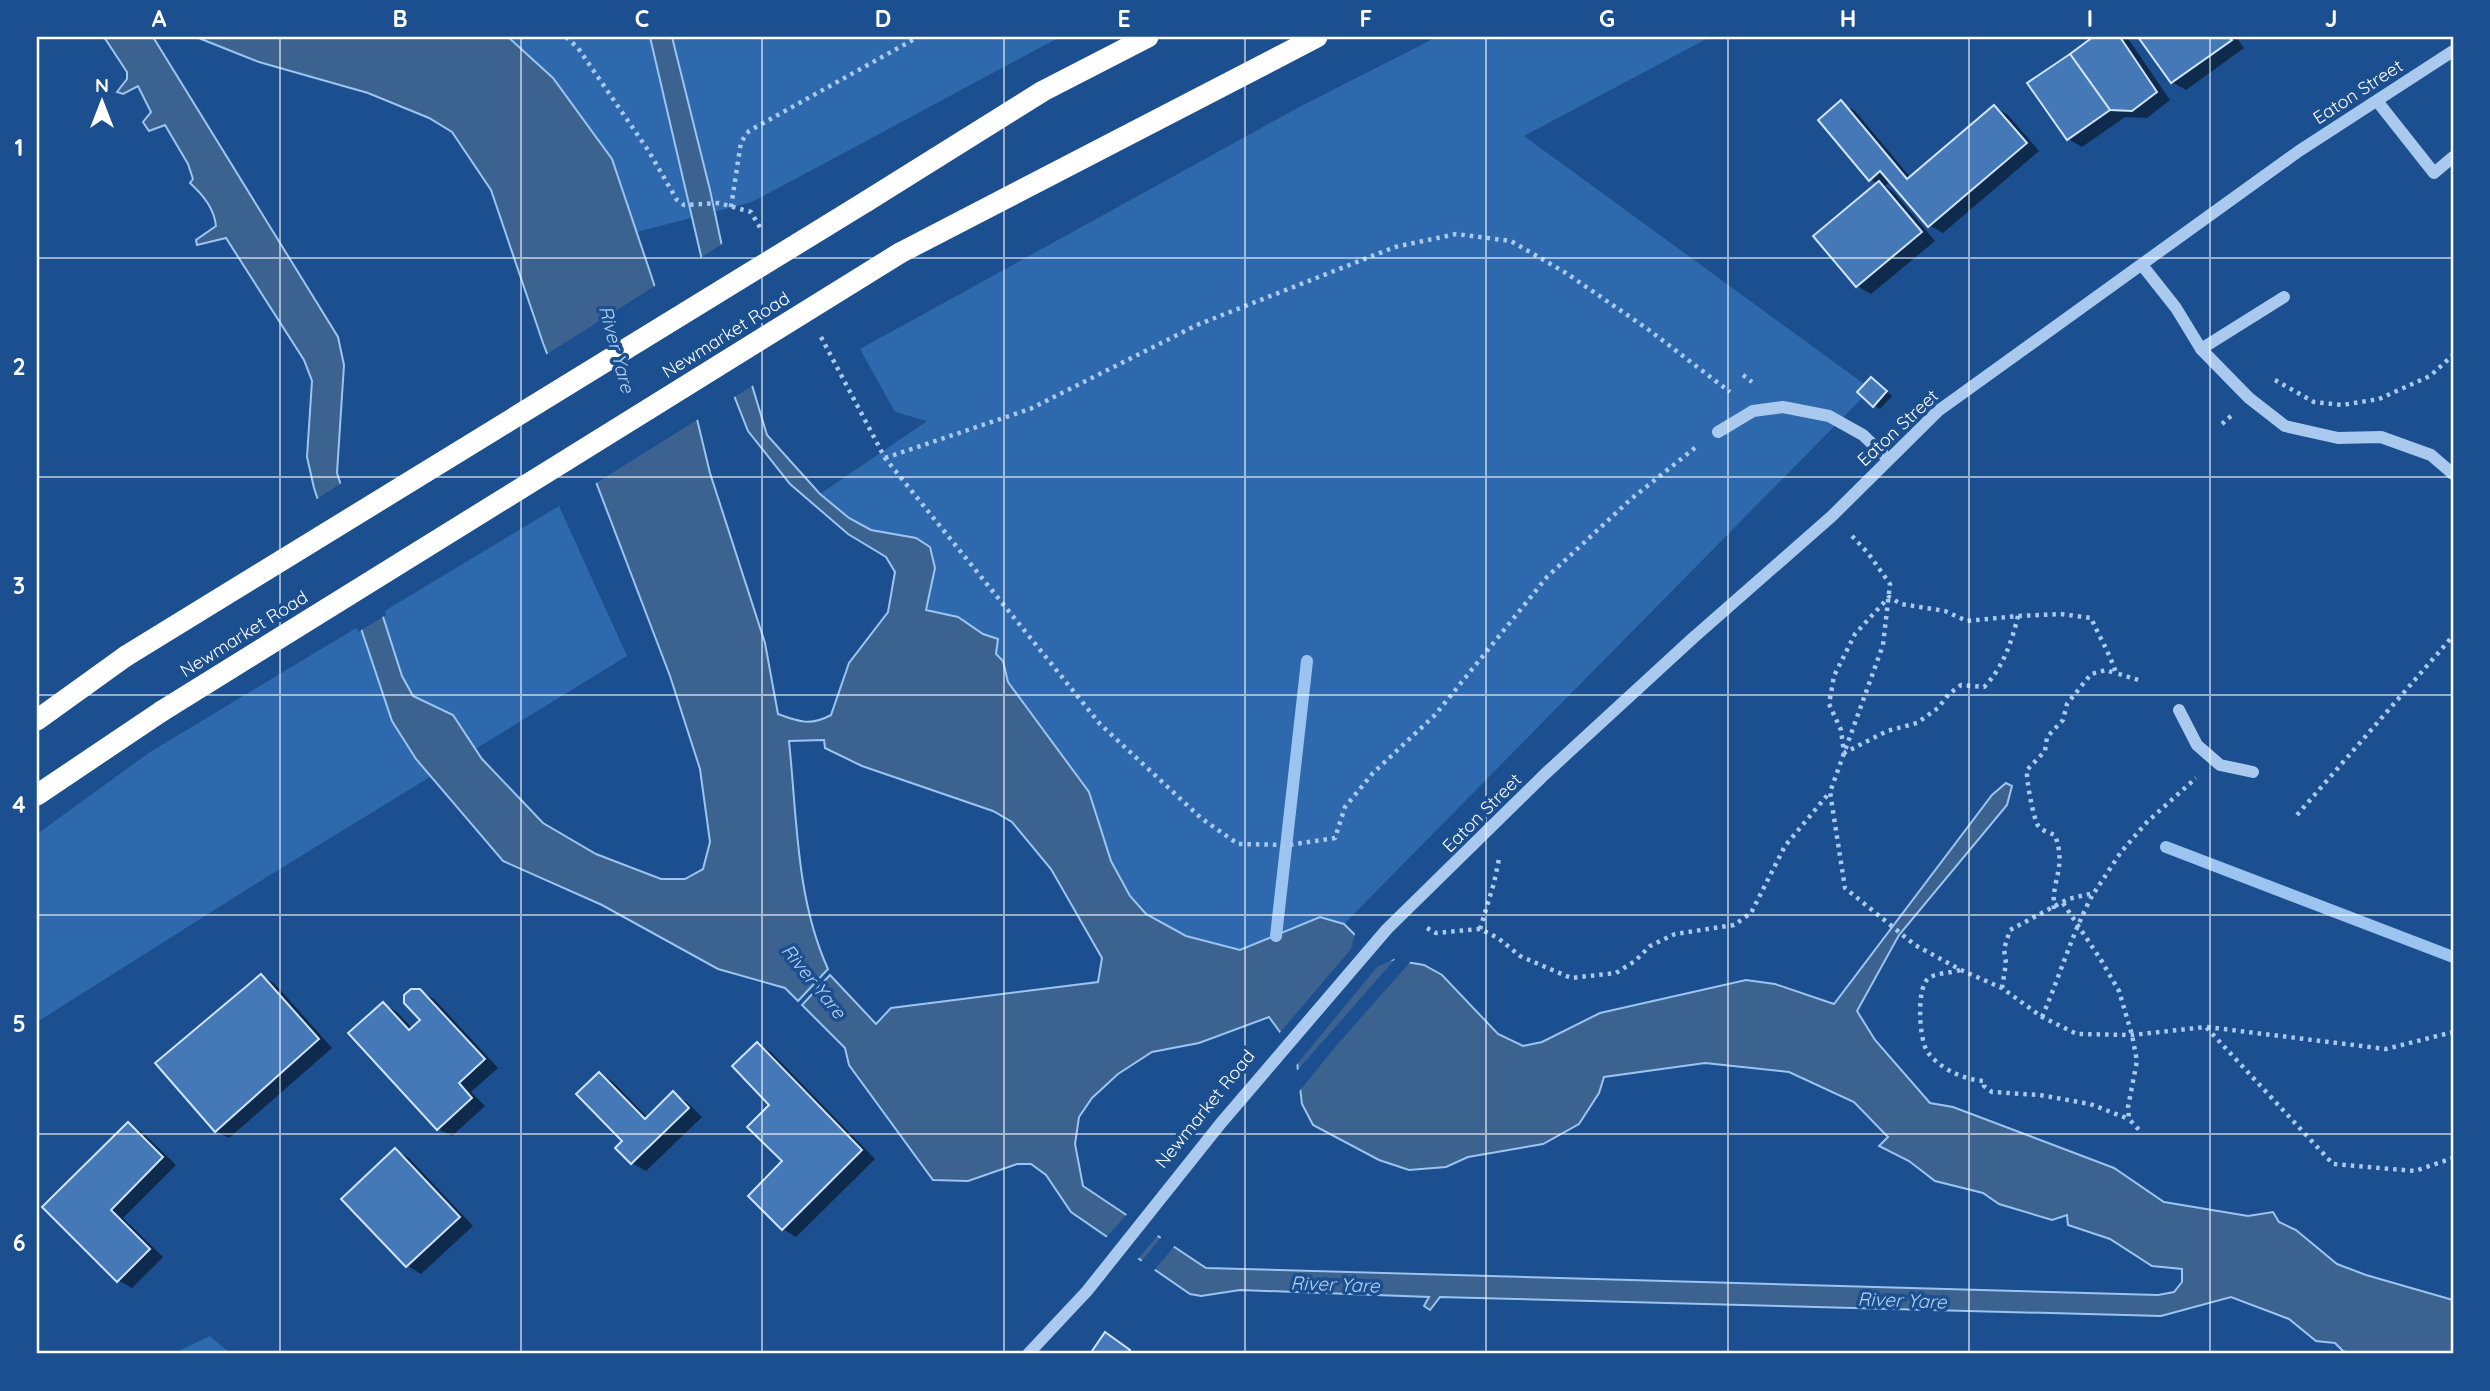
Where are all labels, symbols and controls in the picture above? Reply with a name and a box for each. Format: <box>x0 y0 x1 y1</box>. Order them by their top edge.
text: A <box>152 4 167 33</box>
text: B <box>392 4 408 33</box>
text: C <box>635 4 649 33</box>
text: D <box>875 4 891 33</box>
text: E <box>1117 4 1131 33</box>
text: F <box>1360 4 1372 33</box>
text: G <box>1599 4 1615 33</box>
text: H <box>1840 4 1856 33</box>
text: I <box>2087 4 2093 33</box>
text: J <box>2325 4 2337 33</box>
street label: Eaton Street <box>2308 54 2407 129</box>
north arrow <box>66 66 136 136</box>
text: N <box>95 73 109 97</box>
text: 1 <box>15 133 23 162</box>
street label: Newmarket Road <box>658 286 794 383</box>
water label: River Yare <box>594 303 640 396</box>
text: 2 <box>12 352 26 381</box>
street label: Eaton Street <box>1852 384 1943 471</box>
text: 3 <box>13 571 25 600</box>
street label: Newmarket Road <box>176 585 312 682</box>
street label: Eaton Street <box>1437 768 1526 857</box>
text: 4 <box>12 790 26 819</box>
water label: River Yare <box>777 939 852 1024</box>
text: 5 <box>12 1009 26 1038</box>
street label: Newmarket Road <box>1150 1045 1260 1173</box>
text: 6 <box>13 1228 25 1257</box>
water label: River Yare <box>1290 1270 1381 1298</box>
water label: River Yare <box>1857 1286 1948 1314</box>

